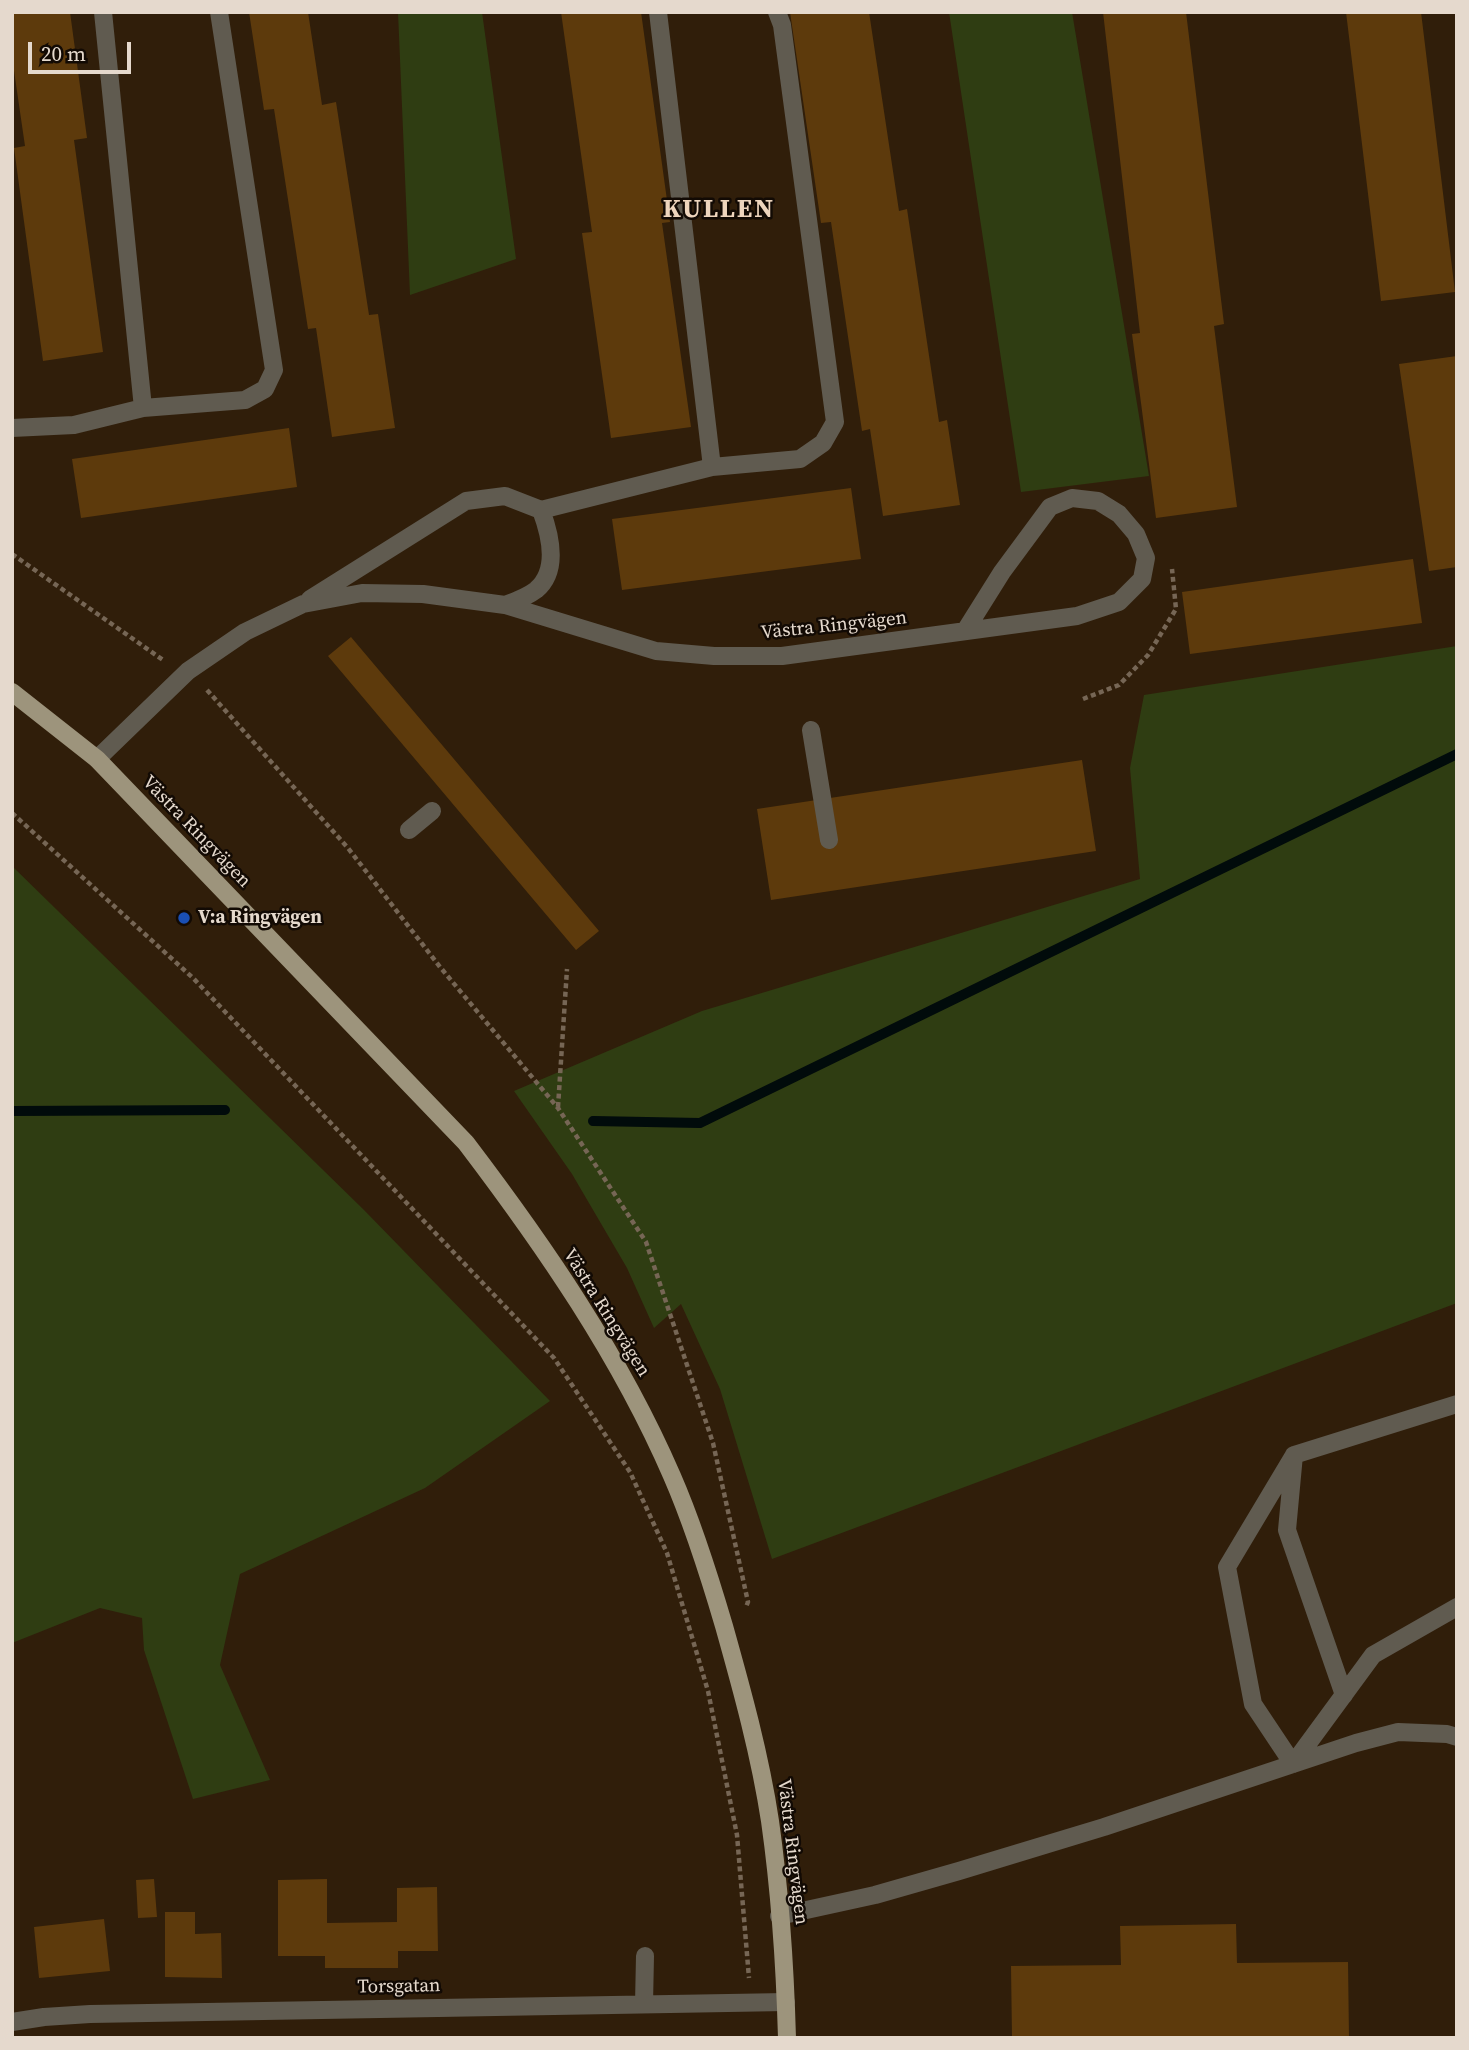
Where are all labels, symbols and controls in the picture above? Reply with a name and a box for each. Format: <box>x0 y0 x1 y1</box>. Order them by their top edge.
scale bar <box>32 28 135 72</box>
text: 20 m <box>41 39 86 68</box>
district label: KULLEN <box>664 194 774 226</box>
street label: Västra Ringvägen <box>760 607 908 645</box>
street label: Västra Ringvägen <box>137 771 255 893</box>
place label: V:a Ringvägen <box>198 907 322 929</box>
marker: V:a Ringvägen <box>176 910 192 926</box>
street label: Västra Ringvägen <box>557 1245 655 1381</box>
street label: Västra Ringvägen <box>772 1778 812 1926</box>
street label: Torsgatan <box>357 1975 441 1999</box>

